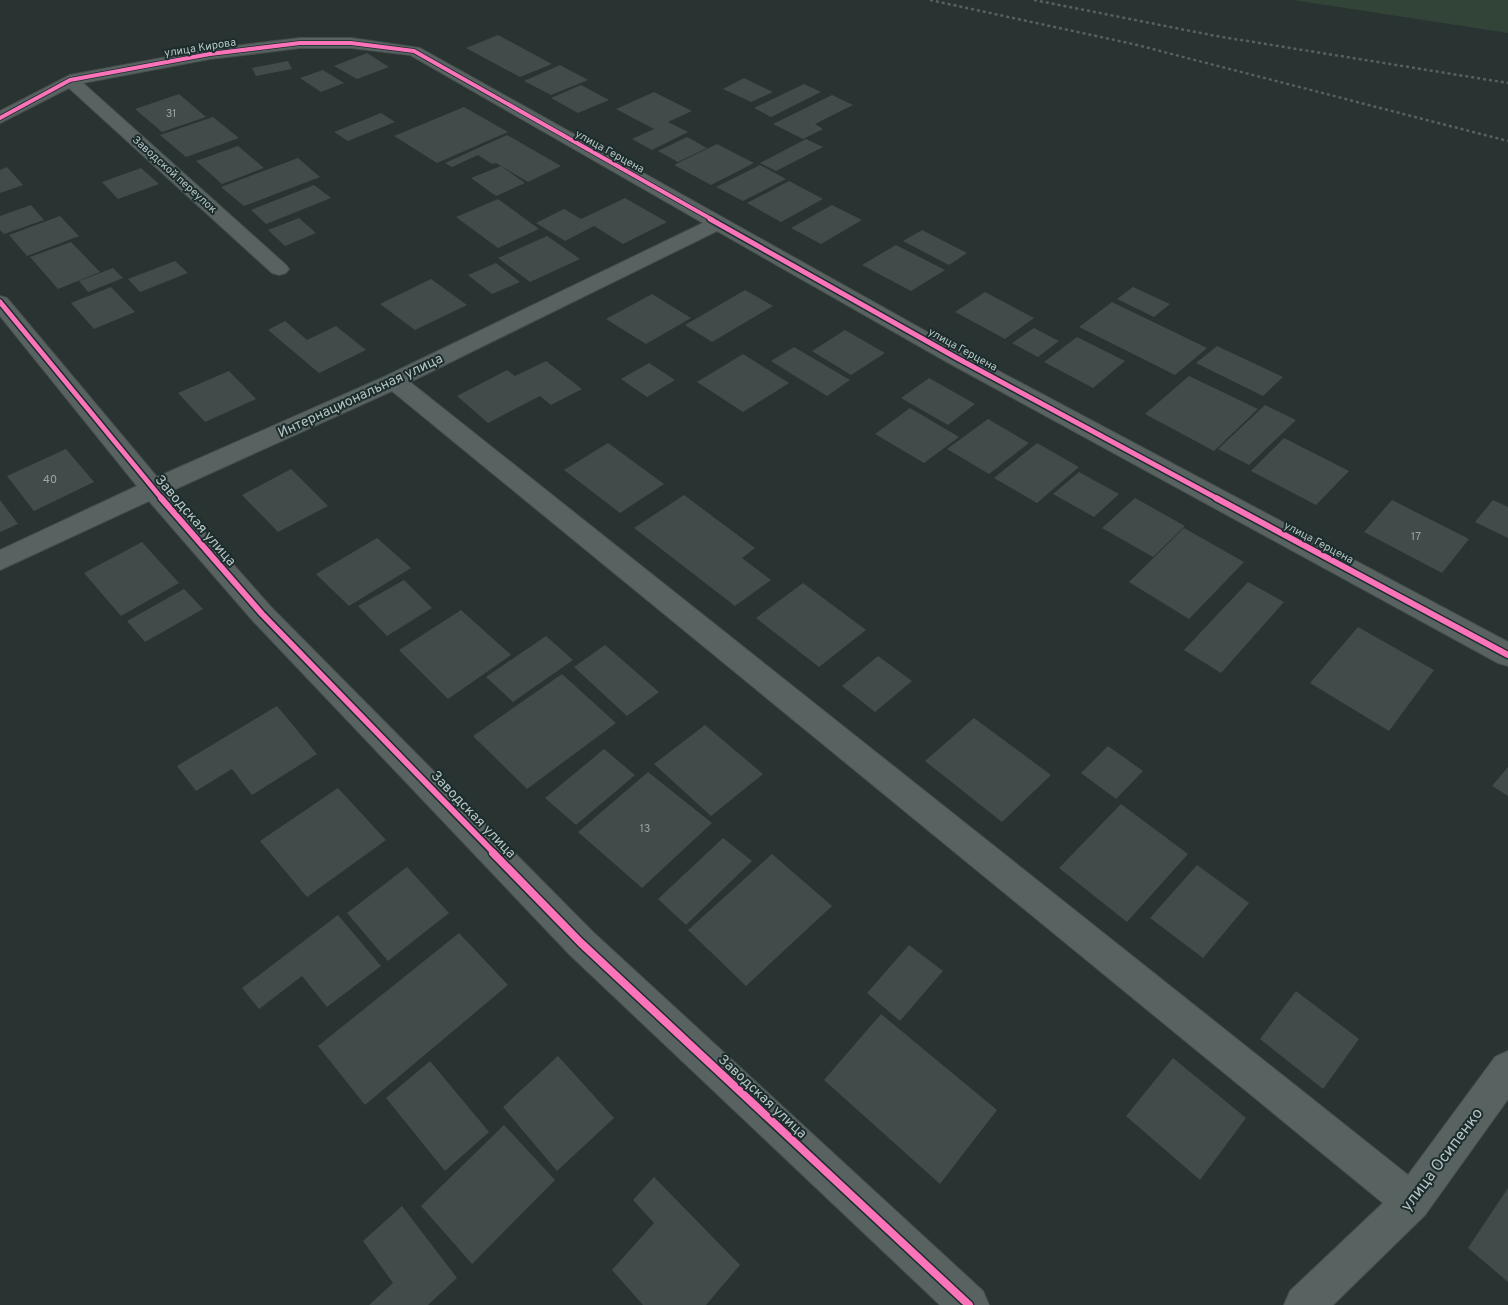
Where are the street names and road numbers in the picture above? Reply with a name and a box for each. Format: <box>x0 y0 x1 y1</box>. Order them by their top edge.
street label: улица Кирова <box>163 35 237 61</box>
street label: улица Герцена <box>572 127 647 177</box>
street label: Заводской переулок <box>129 133 220 216</box>
street label: улица Герцена <box>925 325 1000 375</box>
street label: Интернациональная улица <box>275 351 446 442</box>
street label: Заводская улица <box>151 472 239 570</box>
street label: улица Герцена <box>1281 519 1356 567</box>
street label: Заводская улица <box>427 768 519 862</box>
street label: Заводская улица <box>714 1052 810 1143</box>
street label: улица Осипенко <box>1397 1104 1488 1216</box>

